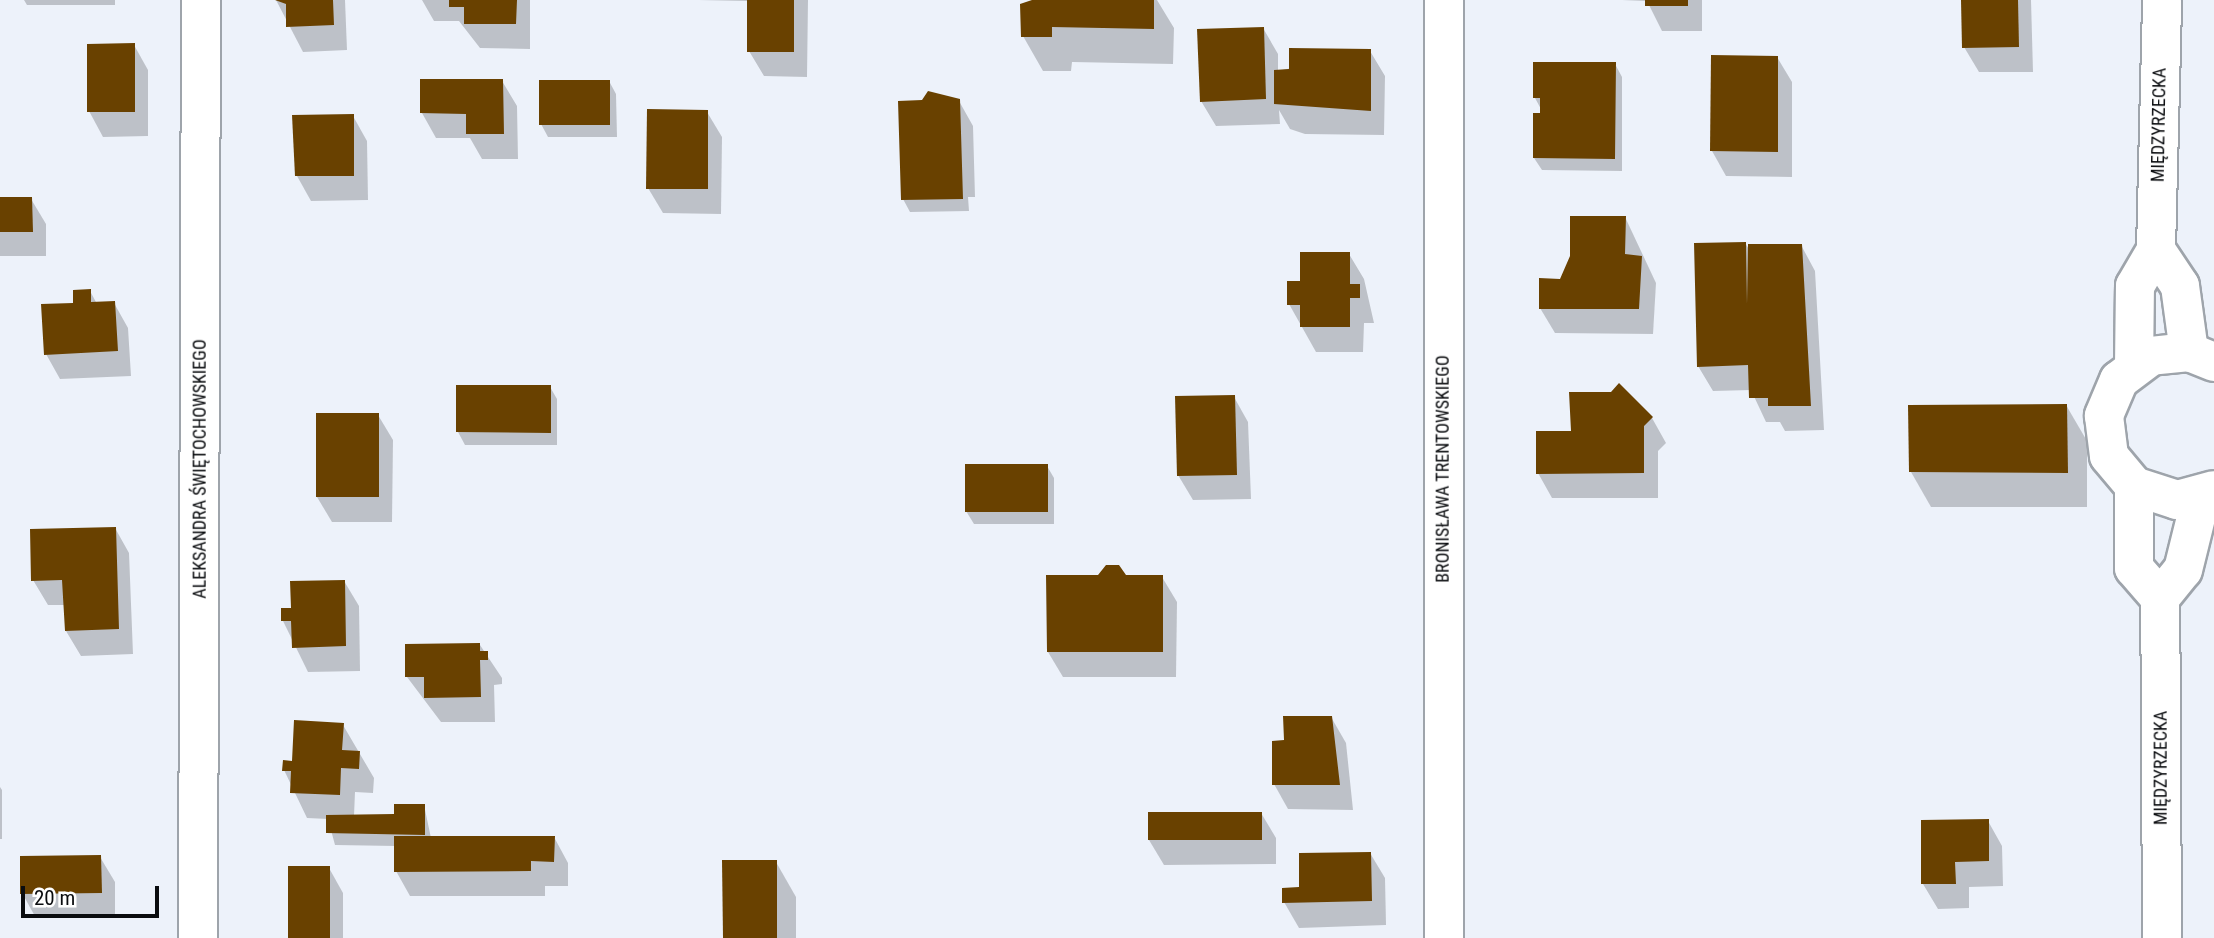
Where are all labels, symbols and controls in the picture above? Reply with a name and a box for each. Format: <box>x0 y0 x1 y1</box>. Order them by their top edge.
street label: MIĘDZYRZECKA <box>2147 68 2171 182</box>
street label: ALEKSANDRA ŚWIĘTOCHOWSKIEGO <box>189 339 211 599</box>
street label: BRONISŁAWA TRENTOWSKIEGO <box>1432 355 1454 583</box>
street label: MIĘDZYRZECKA <box>2150 711 2172 825</box>
scale bar <box>24 872 163 916</box>
text: 20 m <box>34 886 75 910</box>

